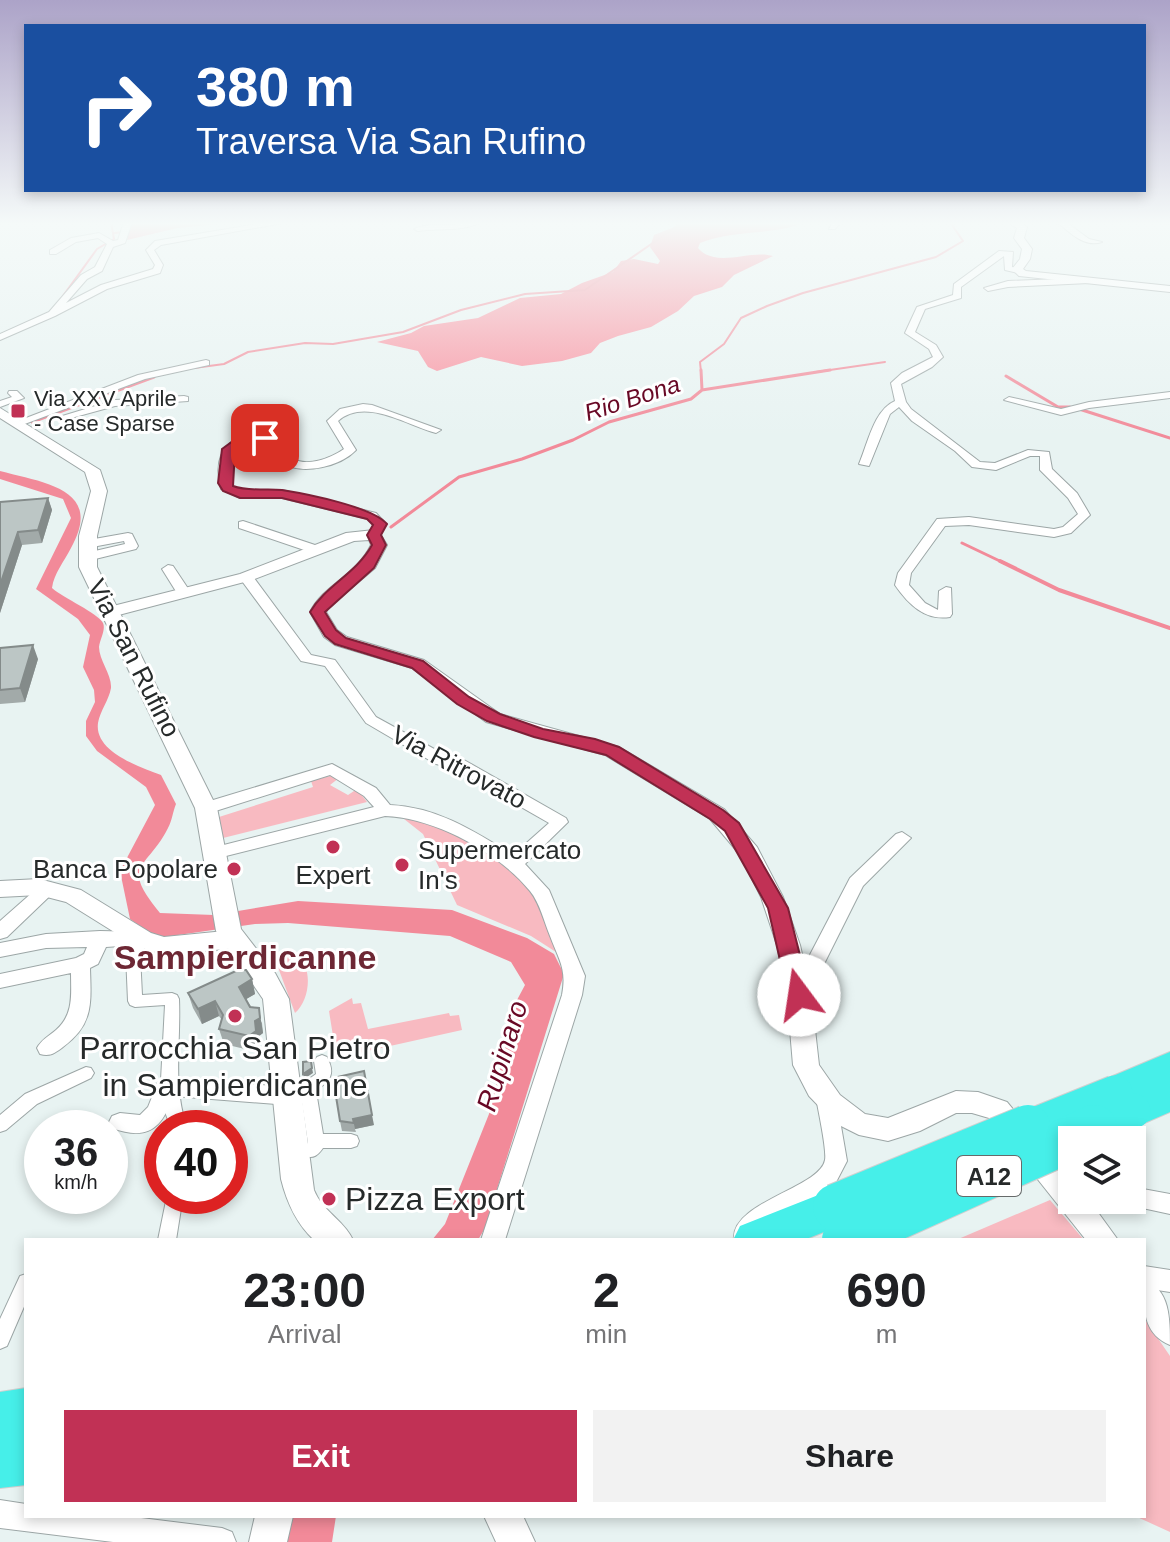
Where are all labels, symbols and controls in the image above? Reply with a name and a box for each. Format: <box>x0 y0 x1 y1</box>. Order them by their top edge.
text: 380 m <box>196 55 355 118</box>
icon: right <box>64 56 168 160</box>
text: Traversa Via San Rufino <box>196 121 586 162</box>
water label: Rio Bona <box>581 370 683 426</box>
place label: Via XXV Aprile - Case Sparse <box>34 386 177 436</box>
marker: Via XXV Aprile - Case Sparse <box>9 402 27 420</box>
pin <box>231 404 299 472</box>
icon: arrive <box>243 416 287 460</box>
street label: Via San Rufino <box>81 574 187 742</box>
street label: Via Ritrovato <box>386 719 532 815</box>
place label: Supermercato In's <box>418 835 581 895</box>
marker: Expert <box>324 838 342 856</box>
place label: Banca Popolare <box>33 854 218 884</box>
marker: Supermercato In's <box>393 856 411 874</box>
marker: Banca Popolare <box>225 860 243 878</box>
place label: Expert <box>295 860 371 890</box>
district label: Sampierdicanne <box>114 938 376 976</box>
position arrow <box>757 953 841 1037</box>
water label: Rupinaro <box>471 997 533 1115</box>
marker: Parrocchia San Pietro in Sampierdicanne <box>226 1007 244 1025</box>
place label: Parrocchia San Pietro in Sampierdicanne <box>79 1030 391 1103</box>
speed limit sign: 40 <box>144 1110 248 1214</box>
map controls <box>1058 1126 1146 1214</box>
button: layers <box>1058 1126 1146 1214</box>
text: 36 <box>54 1130 98 1174</box>
road number: A12 <box>957 1156 1021 1196</box>
text: km/h <box>54 1171 98 1193</box>
place label: Pizza Export <box>345 1181 525 1217</box>
marker: Pizza Export <box>320 1190 338 1208</box>
text: 23:00 <box>243 1264 366 1317</box>
text: 2 <box>593 1264 620 1317</box>
text: 690 <box>847 1264 927 1317</box>
text: Arrival <box>268 1319 342 1349</box>
text: min <box>585 1319 627 1349</box>
text: m <box>876 1319 897 1349</box>
button: Exit <box>64 1410 577 1502</box>
button: Share <box>593 1410 1106 1502</box>

